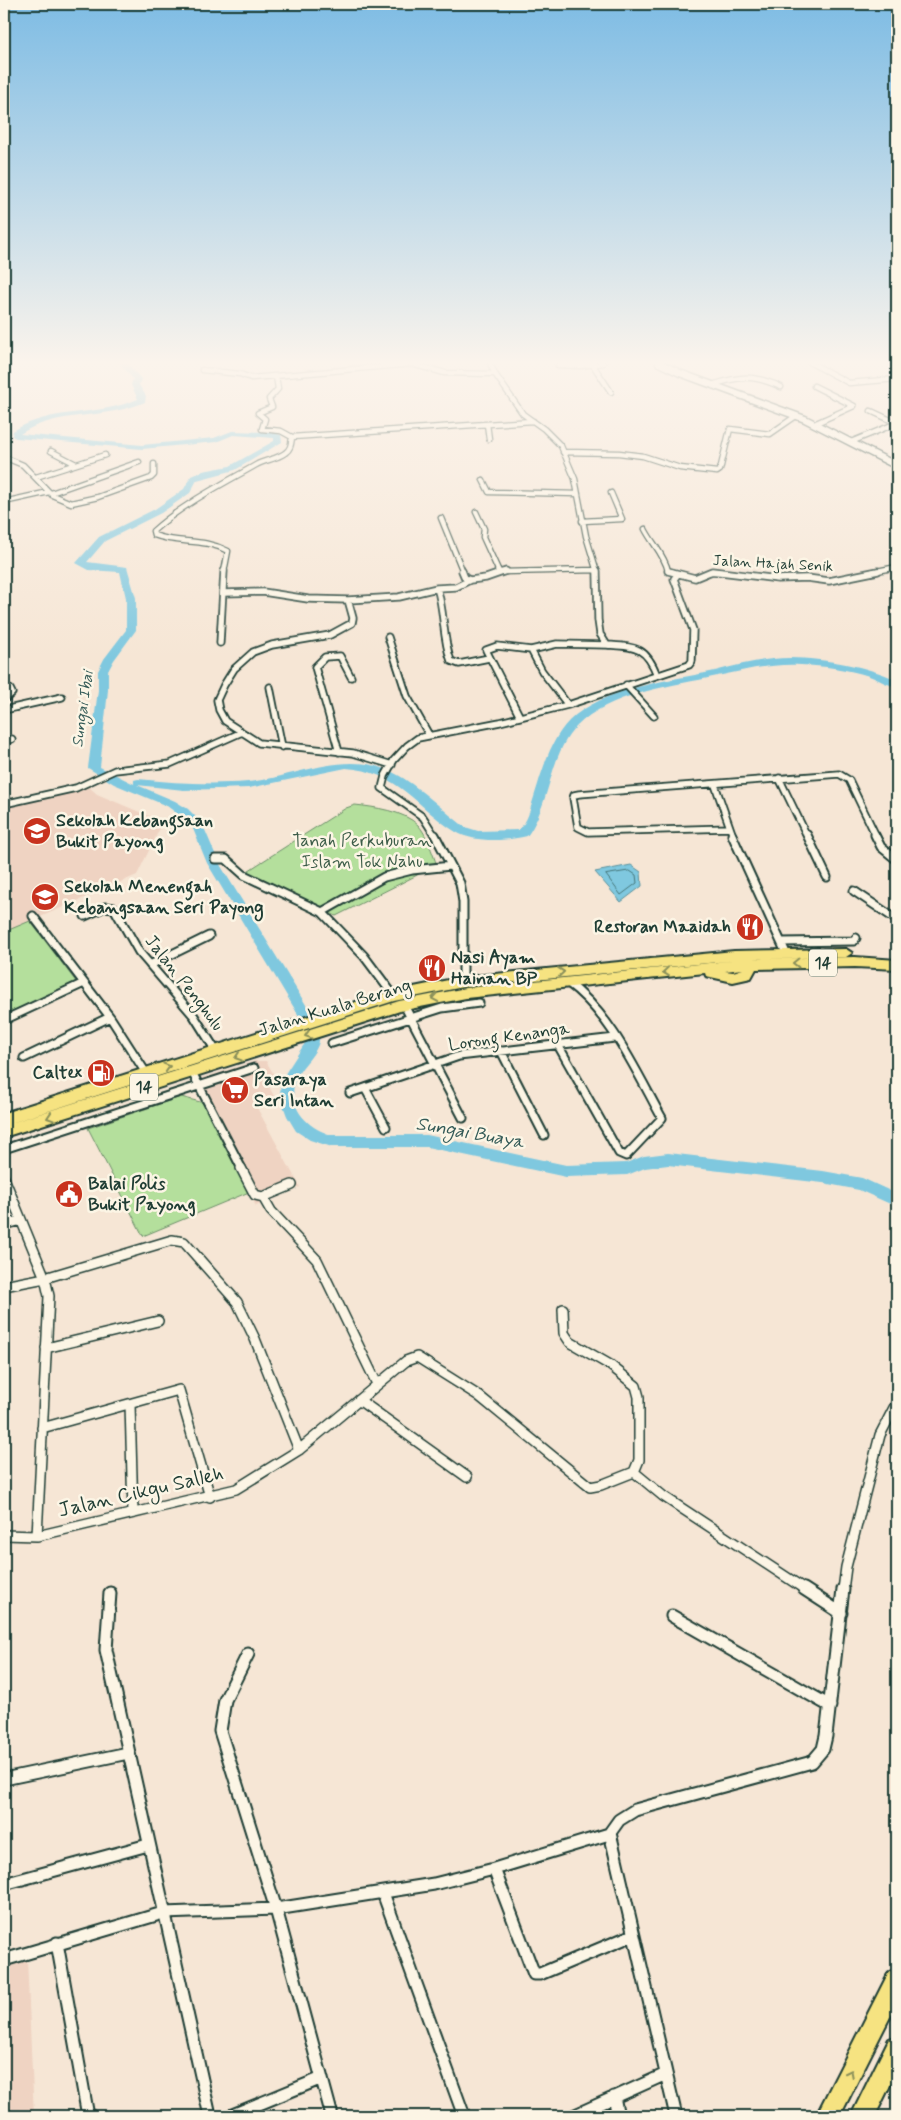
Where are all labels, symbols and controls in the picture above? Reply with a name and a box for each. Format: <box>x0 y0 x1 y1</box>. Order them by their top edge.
street label: Jalan Hajah Senik <box>712 551 834 577</box>
water label: Sungai Ibai <box>67 667 101 749</box>
place label: Sekolah Kebangsaan Bukit Payong <box>56 809 213 854</box>
school or university icon: Sekolah Kebangsaan Bukit Payong <box>22 816 52 846</box>
park label: Tanah Perkuburan Islam Tok Nahu <box>292 829 432 874</box>
place label: Sekolah Menengah Kebangsaan Seri Payong <box>64 875 263 922</box>
school or university icon: Sekolah Menengah Kebangsaan Seri Payong <box>30 882 60 912</box>
restaurant icon: Restoran Maaidah <box>735 912 765 942</box>
place label: Restoran Maaidah <box>594 915 731 939</box>
street label: Jalan Penghulu <box>138 930 229 1037</box>
place label: Nasi Ayam Hainan BP <box>451 946 538 991</box>
road number: 14 <box>809 950 837 976</box>
restaurant icon: Nasi Ayam Hainan BP <box>417 953 447 983</box>
one-way arrow <box>792 958 800 968</box>
one-way arrow <box>558 967 566 978</box>
one-way arrow <box>662 967 670 978</box>
street label: Jalan Kuala Berang <box>256 973 414 1044</box>
one-way arrow <box>431 992 439 1002</box>
street label: Lorong Kenanga <box>447 1017 572 1059</box>
one-way arrow <box>304 1029 312 1039</box>
one-way arrow <box>234 1052 243 1062</box>
fuel station icon: Caltex <box>86 1058 116 1088</box>
place label: Caltex <box>33 1061 82 1085</box>
one-way arrow <box>162 1062 170 1072</box>
place label: Pasaraya Seri Intan <box>254 1068 334 1113</box>
road number: 14 <box>130 1074 158 1100</box>
supermarket icon: Pasaraya Seri Intan <box>220 1075 250 1105</box>
one-way arrow <box>46 1111 54 1121</box>
water label: Sungai Buaya <box>414 1111 527 1157</box>
place label: Balai Polis Bukit Payong <box>88 1172 196 1217</box>
public building icon: Balai Polis Bukit Payong <box>54 1179 84 1209</box>
street label: Jalan Cikgu Salleh <box>56 1459 227 1526</box>
one-way arrow <box>844 2069 854 2078</box>

